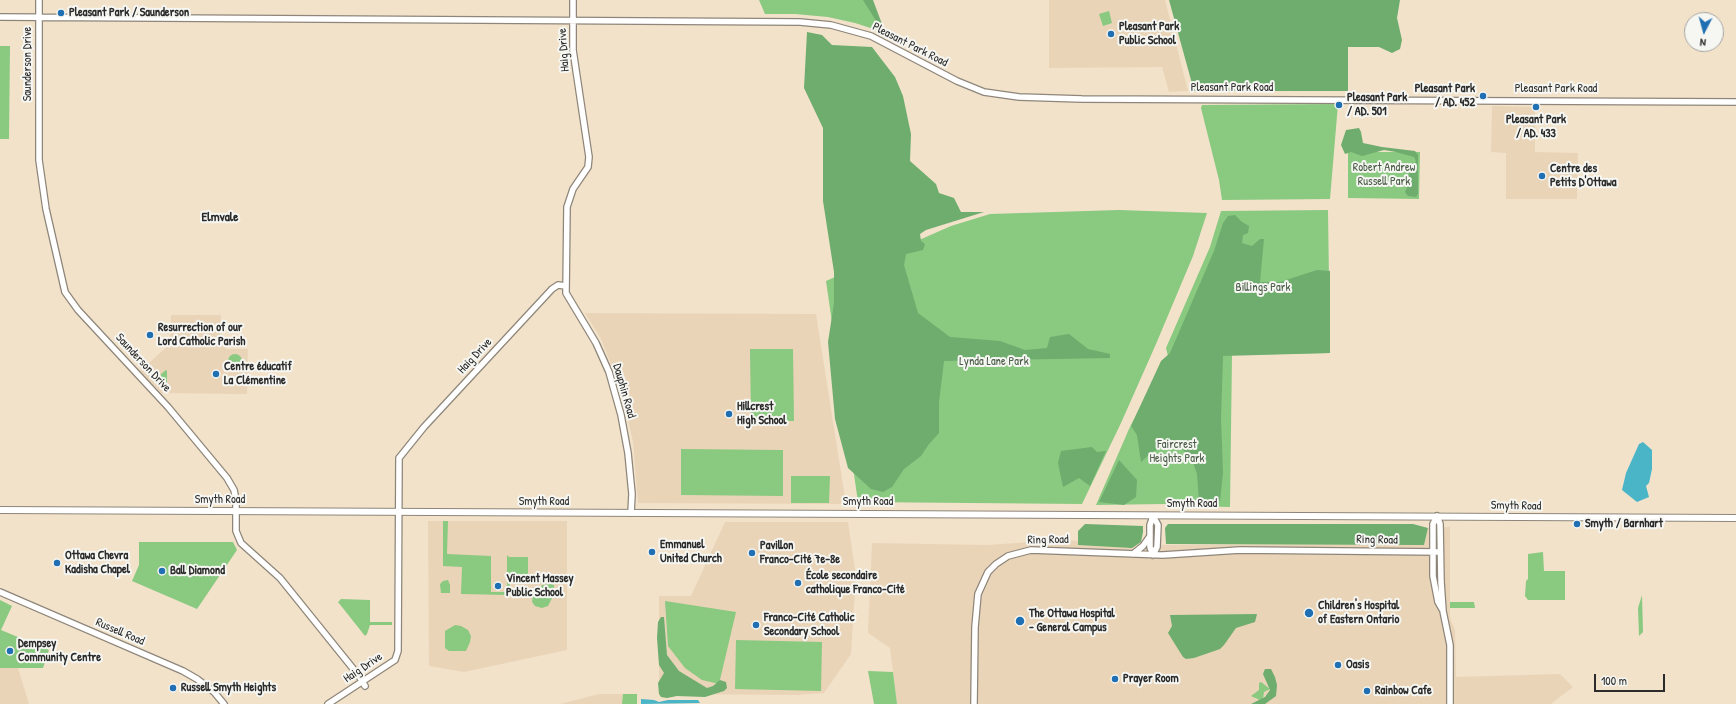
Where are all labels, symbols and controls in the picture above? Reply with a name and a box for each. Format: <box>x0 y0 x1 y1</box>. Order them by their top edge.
place label: Pleasant Park / Saunderson <box>69 6 189 20</box>
marker: Pleasant Park / Saunderson <box>56 8 66 18</box>
north arrow <box>1684 12 1724 52</box>
street label: Pleasant Park Road <box>870 20 950 70</box>
place label: Pleasant Park Public School <box>1119 20 1179 48</box>
street label: Saunderson Drive <box>21 27 35 101</box>
street label: Haig Drive <box>555 28 573 72</box>
marker: Pleasant Park Public School <box>1106 29 1116 39</box>
text: N <box>1699 36 1707 50</box>
street label: Pleasant Park Road <box>1191 81 1273 95</box>
place label: Pleasant Park / AD. 452 <box>1415 82 1475 110</box>
street label: Pleasant Park Road <box>1515 82 1597 96</box>
place label: Pleasant Park / AD. 501 <box>1347 91 1407 119</box>
marker: Pleasant Park / AD. 452 <box>1478 91 1488 101</box>
marker: Pleasant Park / AD. 501 <box>1334 100 1344 110</box>
marker: Pleasant Park / AD. 433 <box>1531 102 1541 112</box>
place label: Pleasant Park / AD. 433 <box>1506 113 1566 141</box>
park label: Robert Andrew Russell Park <box>1353 161 1415 189</box>
place label: Centre des Petits D'Ottawa <box>1550 162 1616 190</box>
marker: Centre des Petits D'Ottawa <box>1537 171 1547 181</box>
district label: Elmvale <box>202 210 238 226</box>
park label: Billings Park <box>1236 281 1290 295</box>
place label: Resurrection of our Lord Catholic Parish <box>158 321 245 349</box>
marker: Resurrection of our Lord Catholic Parish <box>145 330 155 340</box>
street label: Saunderson Drive <box>112 331 174 395</box>
street label: Haig Drive <box>455 335 495 377</box>
park label: Lynda Lane Park <box>959 355 1029 369</box>
place label: Centre éducatif La Clémentine <box>224 360 292 388</box>
street label: Dauphin Road <box>609 362 639 420</box>
marker: Centre éducatif La Clémentine <box>211 369 221 379</box>
place label: Hillcrest High School <box>737 400 787 428</box>
marker: Hillcrest High School <box>724 409 734 419</box>
park label: Faircrest Heights Park <box>1149 438 1205 466</box>
street label: Smyth Road <box>195 493 245 507</box>
street label: Smyth Road <box>519 495 569 509</box>
street label: Smyth Road <box>843 495 893 509</box>
street label: Smyth Road <box>1167 497 1217 511</box>
street label: Smyth Road <box>1491 498 1541 514</box>
place label: Smyth / Barnhart <box>1585 517 1663 531</box>
marker: Smyth / Barnhart <box>1572 519 1582 529</box>
street label: Ring Road <box>1027 532 1069 548</box>
street label: Ring Road <box>1356 532 1398 548</box>
place label: Emmanuel United Church <box>660 538 722 566</box>
place label: Pavillon Franco-Cité 7e-8e <box>760 539 840 567</box>
marker: Emmanuel United Church <box>647 547 657 557</box>
marker: Pavillon Franco-Cité 7e-8e <box>747 548 757 558</box>
place label: Ottawa Chevra Kadisha Chapel <box>65 549 130 577</box>
marker: Ottawa Chevra Kadisha Chapel <box>52 558 62 568</box>
place label: Ball Diamond <box>170 564 225 578</box>
marker: Ball Diamond <box>157 566 167 576</box>
place label: École secondaire catholique Franco-Cité <box>806 569 905 597</box>
place label: Vincent Massey Public School <box>506 572 574 600</box>
marker: École secondaire catholique Franco-Cité <box>793 578 803 588</box>
marker: Vincent Massey Public School <box>493 581 503 591</box>
place label: Children's Hospital of Eastern Ontario <box>1318 599 1399 627</box>
place label: The Ottawa Hospital - General Campus <box>1029 607 1115 635</box>
marker: Children's Hospital of Eastern Ontario <box>1303 607 1315 619</box>
place label: Franco-Cité Catholic Secondary School <box>764 611 854 639</box>
street label: Russell Road <box>93 615 147 649</box>
marker: The Ottawa Hospital - General Campus <box>1014 615 1026 627</box>
marker: Franco-Cité Catholic Secondary School <box>751 620 761 630</box>
place label: Dempsey Community Centre <box>18 637 101 665</box>
marker: Dempsey Community Centre <box>5 646 15 656</box>
street label: Haig Drive <box>341 650 385 686</box>
place label: Oasis <box>1346 658 1369 672</box>
marker: Oasis <box>1333 660 1343 670</box>
scale bar <box>1596 666 1667 692</box>
place label: Prayer Room <box>1123 672 1179 686</box>
text: 100 m <box>1601 672 1627 689</box>
marker: Prayer Room <box>1110 674 1120 684</box>
place label: Russell Smyth Heights <box>181 681 276 695</box>
marker: Russell Smyth Heights <box>168 683 178 693</box>
place label: Rainbow Cafe <box>1375 684 1432 698</box>
marker: Rainbow Cafe <box>1362 686 1372 696</box>

